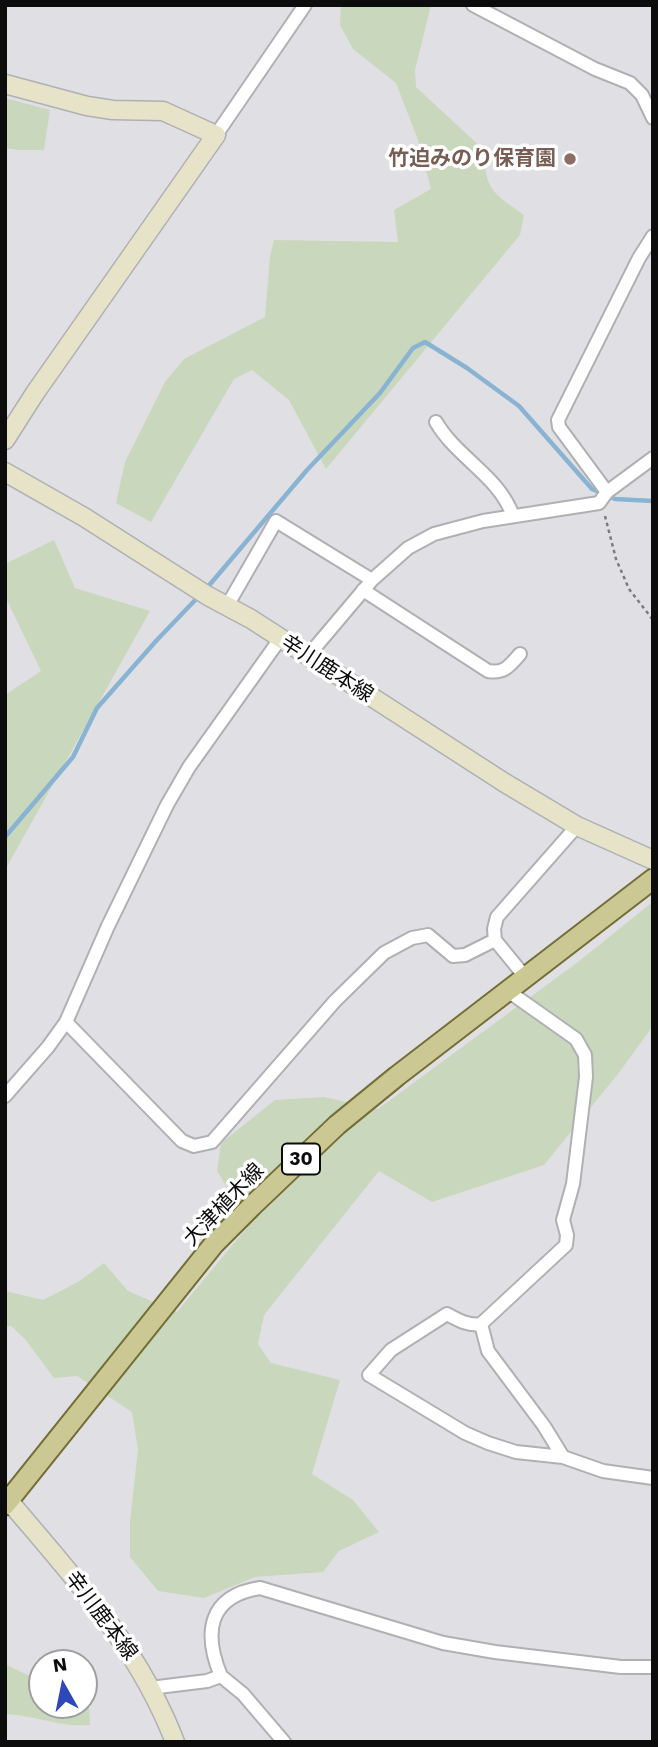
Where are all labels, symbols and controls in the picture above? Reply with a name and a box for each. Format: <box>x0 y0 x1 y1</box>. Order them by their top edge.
place label: 竹迫みのり保育園 <box>388 146 556 172</box>
marker: 竹迫みのり保育園 <box>562 151 578 167</box>
street label: 辛川鹿本線 <box>276 630 378 708</box>
road number: 30 <box>282 1144 320 1175</box>
street label: 大津植木線 <box>178 1158 270 1252</box>
street label: 辛川鹿本線 <box>59 1566 143 1666</box>
north arrow <box>28 1649 98 1719</box>
text: N <box>51 1652 69 1677</box>

